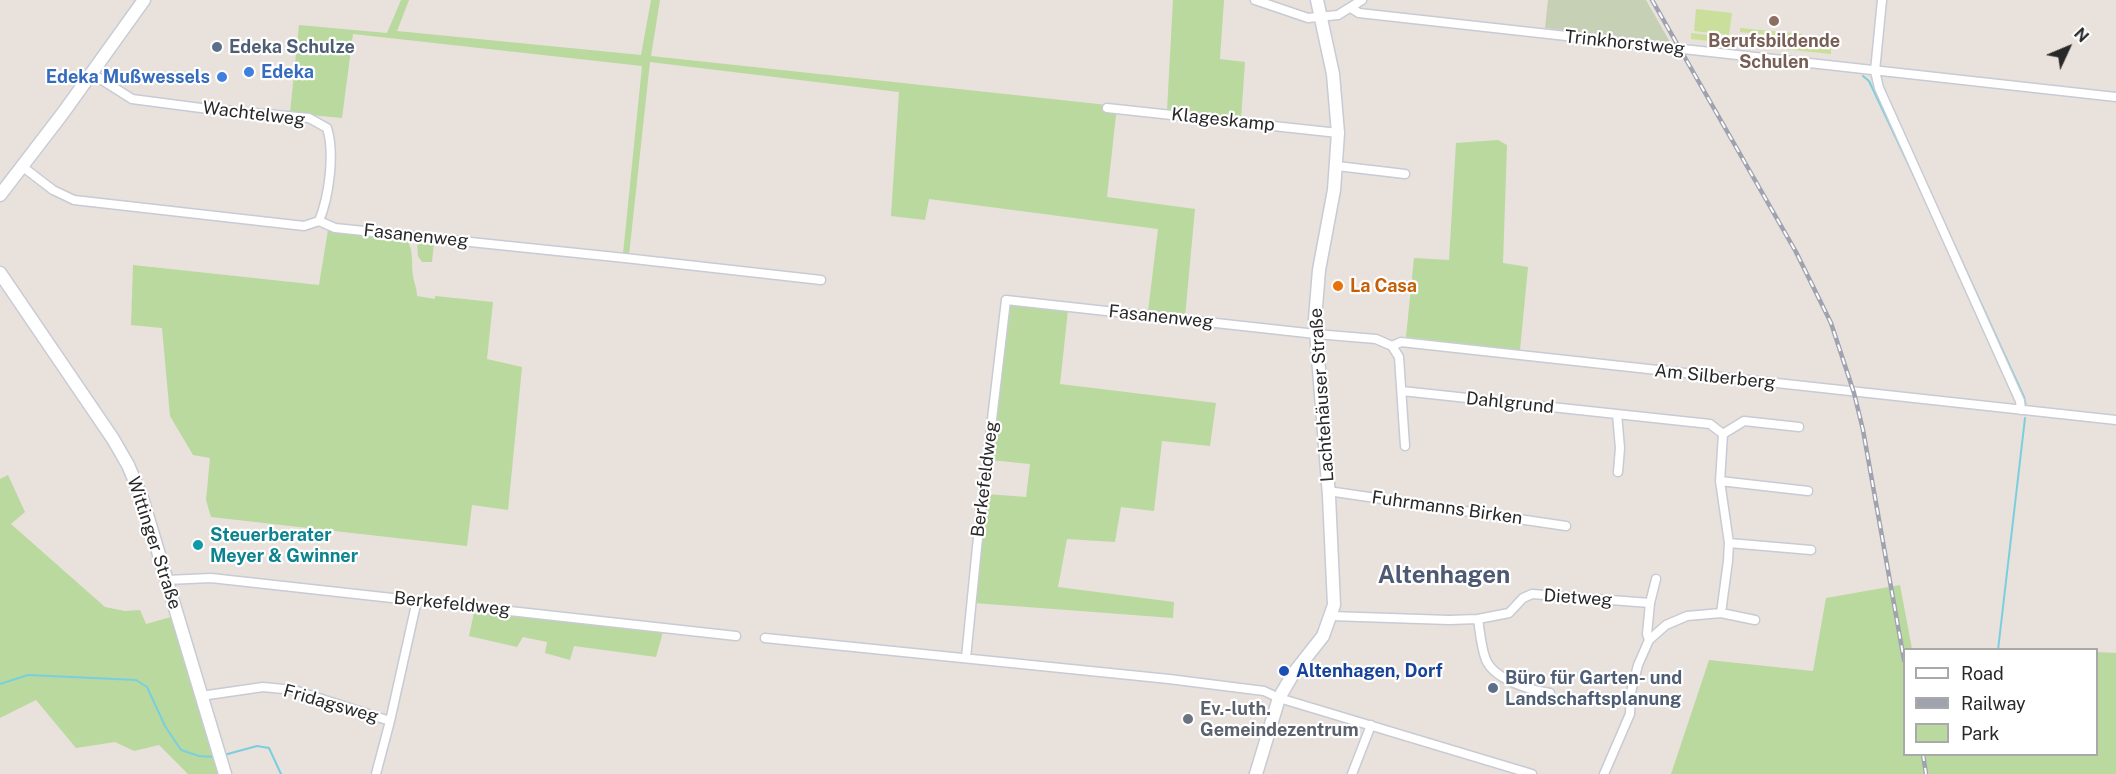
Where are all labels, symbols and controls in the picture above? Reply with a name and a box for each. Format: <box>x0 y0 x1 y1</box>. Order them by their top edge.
marker: Berufsbildende Schulen <box>1767 14 1781 28</box>
north arrow <box>2038 18 2098 78</box>
text: N <box>2070 24 2092 46</box>
street label: Trinkhorstweg <box>1564 26 1686 60</box>
place label: Berufsbildende Schulen <box>1708 30 1840 72</box>
place label: Edeka Schulze <box>229 36 355 58</box>
marker: Edeka Schulze <box>210 40 224 54</box>
place label: Edeka <box>261 61 314 83</box>
marker: Edeka <box>242 65 256 79</box>
place label: Edeka Mußwessels <box>46 66 210 88</box>
marker: Edeka Mußwessels <box>215 70 229 84</box>
street label: Wachtelweg <box>201 97 307 131</box>
street label: Klageskamp <box>1170 104 1276 136</box>
street label: Fasanenweg <box>362 220 470 252</box>
place label: La Casa <box>1350 275 1417 297</box>
marker: La Casa <box>1331 279 1345 293</box>
street label: Fasanenweg <box>1107 301 1215 333</box>
street label: Lachtehäuser Straße <box>1305 307 1339 483</box>
street label: Am Silberberg <box>1653 360 1777 394</box>
street label: Dahlgrund <box>1465 388 1555 418</box>
street label: Berkefeldweg <box>967 420 1003 538</box>
street label: Wittinger Straße <box>122 474 186 612</box>
street label: Fuhrmanns Birken <box>1370 487 1524 529</box>
place label: Steuerberater Meyer & Gwinner <box>210 524 358 566</box>
marker: Steuerberater Meyer & Gwinner <box>191 538 205 552</box>
district label: Altenhagen <box>1378 562 1510 590</box>
street label: Dietweg <box>1543 585 1613 611</box>
street label: Berkefeldweg <box>393 587 511 621</box>
legend <box>1903 648 2098 756</box>
place label: Altenhagen, Dorf <box>1296 660 1443 682</box>
text: Road <box>1961 663 2004 684</box>
marker: Altenhagen, Dorf <box>1277 664 1291 678</box>
place label: Büro für Garten- und Landschaftsplanung <box>1505 667 1682 710</box>
street label: Fridagsweg <box>281 680 381 728</box>
marker: Büro für Garten- und Landschaftsplanung <box>1486 681 1500 695</box>
text: Railway <box>1961 693 2026 714</box>
place label: Ev.-luth. Gemeindezentrum <box>1200 698 1358 740</box>
marker: Ev.-luth. Gemeindezentrum <box>1181 712 1195 726</box>
text: Park <box>1961 723 1999 744</box>

